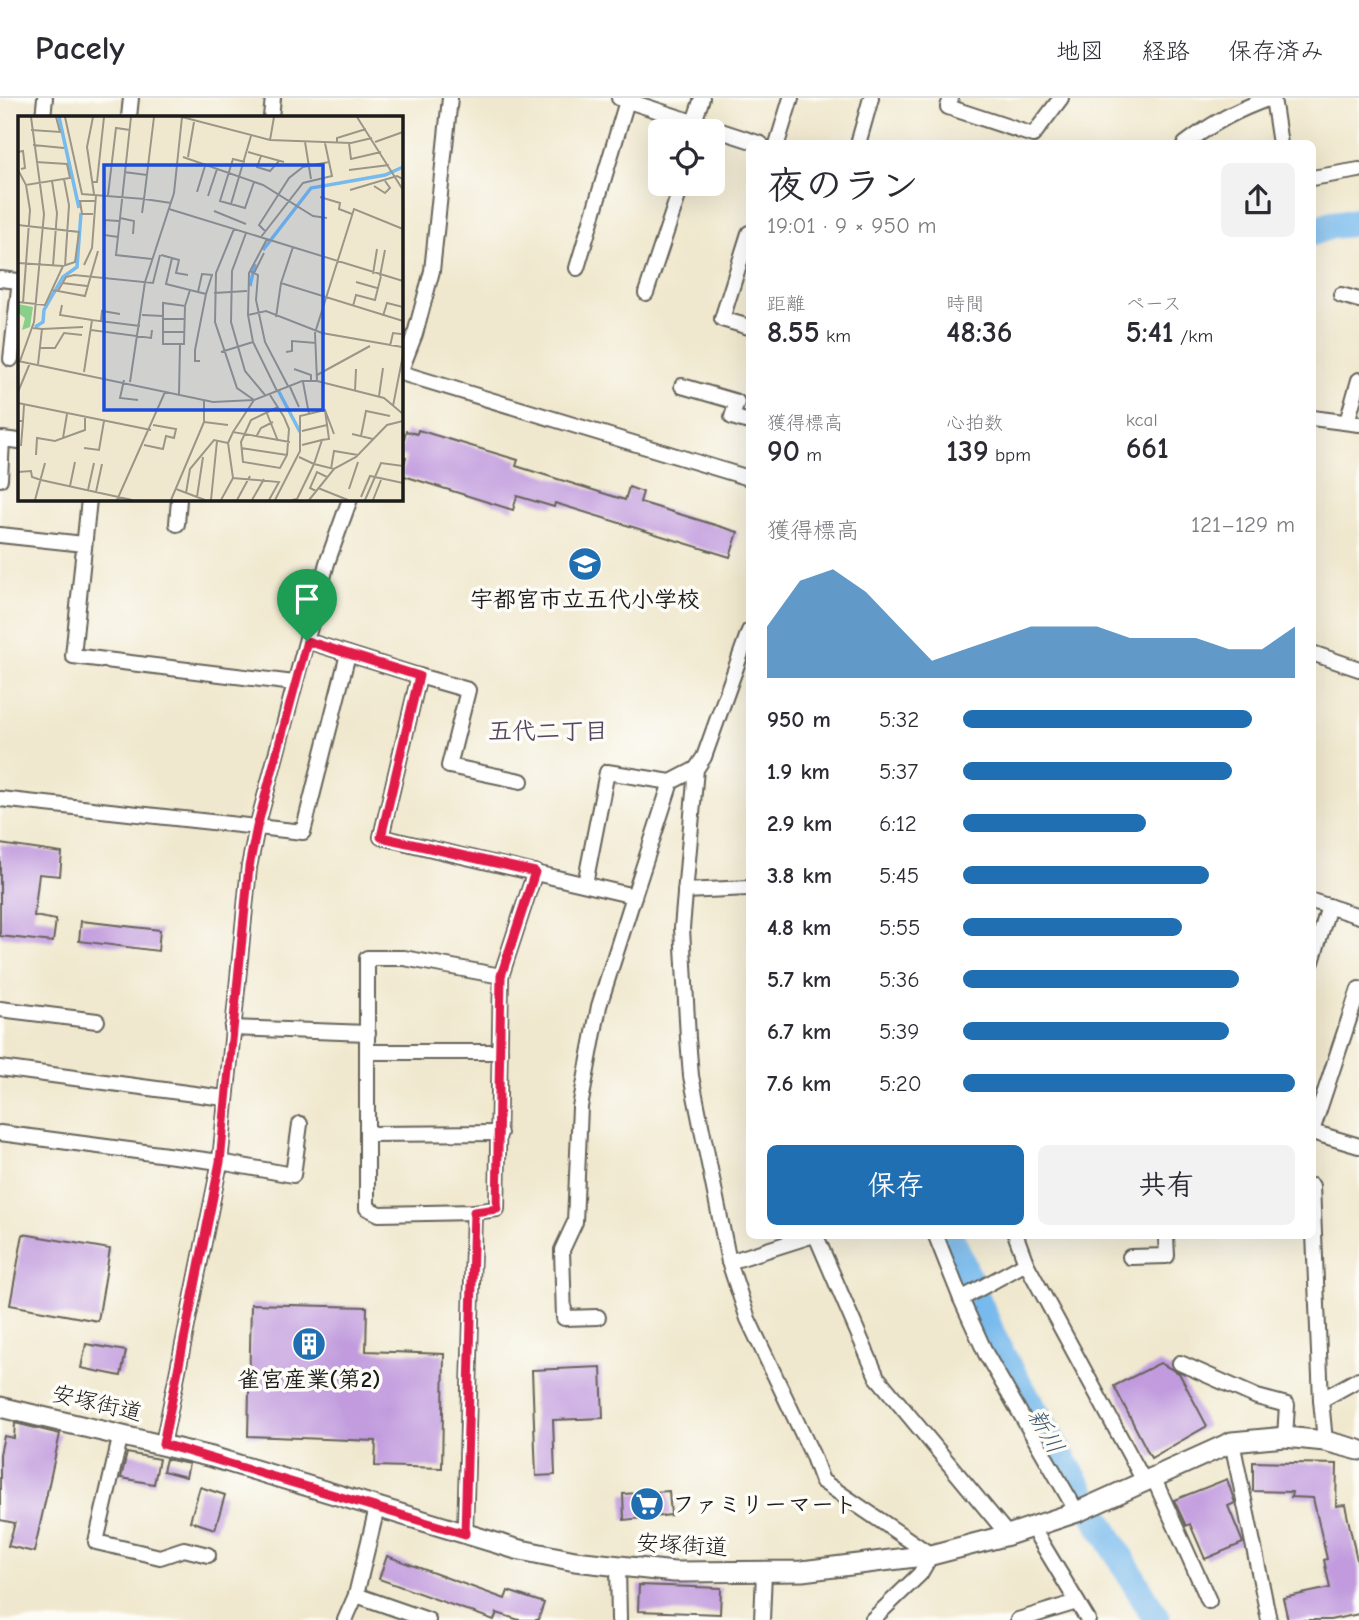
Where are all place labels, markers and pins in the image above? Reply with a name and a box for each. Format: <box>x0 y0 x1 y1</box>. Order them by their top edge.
school or university icon: 宇都宮市立五代小学校 <box>566 545 604 583</box>
pin <box>277 569 337 641</box>
place label: 宇都宮市立五代小学校 <box>470 586 700 613</box>
building icon: 雀宮産業(第2) <box>290 1325 328 1363</box>
place label: 雀宮産業(第2) <box>238 1366 380 1393</box>
supermarket icon: ファミリーマート <box>628 1485 666 1523</box>
place label: ファミリーマート <box>672 1491 857 1518</box>

